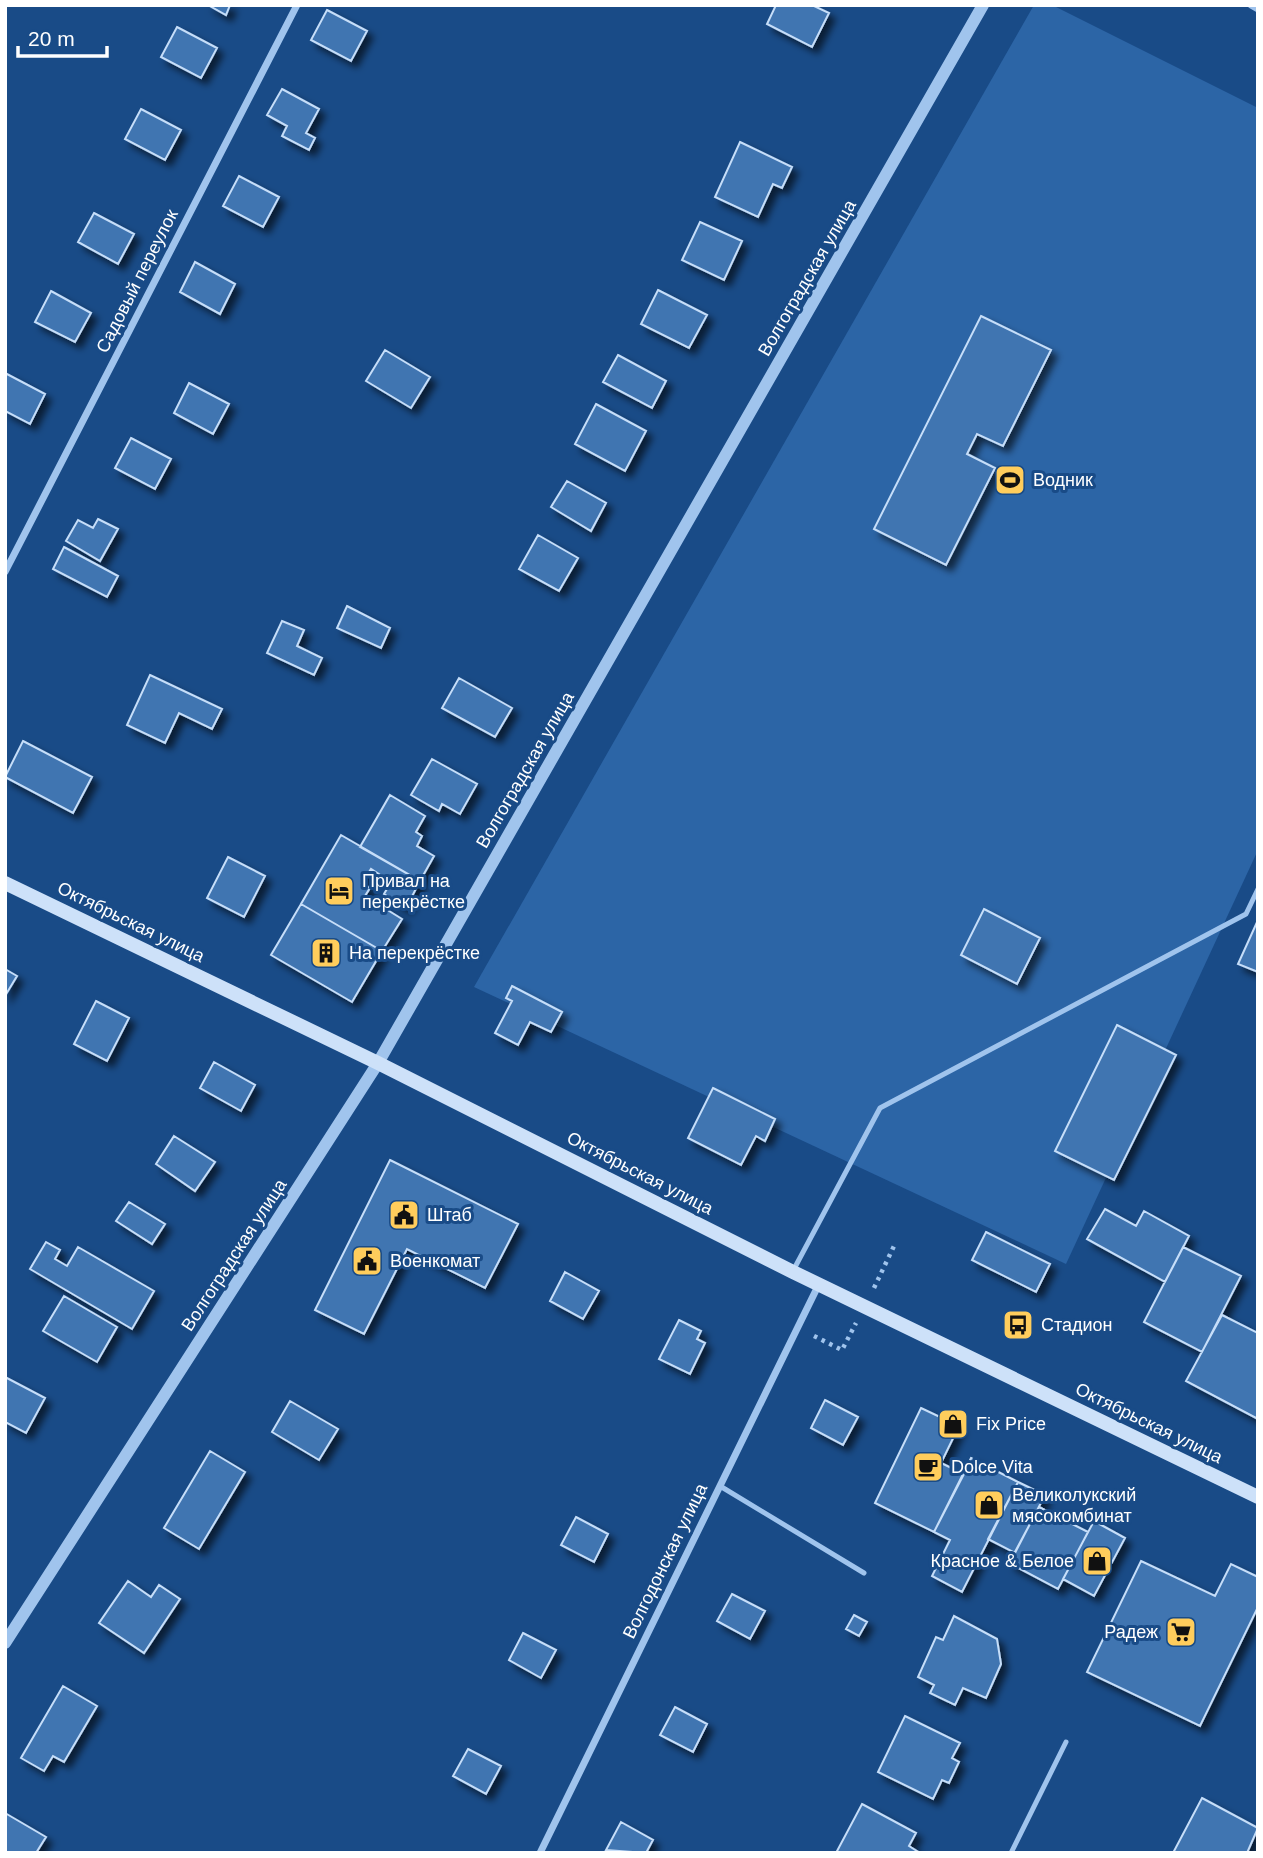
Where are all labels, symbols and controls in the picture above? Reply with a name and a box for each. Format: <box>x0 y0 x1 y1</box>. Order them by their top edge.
scale bar <box>18 14 107 58</box>
text: 20 m <box>28 27 75 50</box>
street label: Волгоградская улица <box>754 196 860 360</box>
street label: Садовый переулок <box>92 206 182 356</box>
sports icon: Водник <box>993 463 1027 497</box>
place label: Водник <box>1033 470 1093 490</box>
street label: Волгоградская улица <box>472 688 578 852</box>
place label: Привал на перекрёстке <box>362 871 465 912</box>
hotel icon: Привал на перекрёстке <box>322 874 356 908</box>
street label: Октябрьская улица <box>54 878 209 967</box>
building icon: На перекрёстке <box>309 936 343 970</box>
place label: На перекрёстке <box>349 943 480 963</box>
street label: Октябрьская улица <box>564 1127 717 1219</box>
street label: Волгоградская улица <box>177 1175 291 1335</box>
public building icon: Штаб <box>387 1198 421 1232</box>
place label: Штаб <box>427 1205 472 1225</box>
public building icon: Военкомат <box>350 1244 384 1278</box>
place label: Военкомат <box>390 1251 480 1271</box>
bus stop icon: Стадион <box>1001 1308 1035 1342</box>
place label: Стадион <box>1041 1315 1113 1335</box>
street label: Октябрьская улица <box>1072 1379 1227 1468</box>
shop icon: Fix Price <box>936 1407 970 1441</box>
place label: Fix Price <box>976 1414 1046 1434</box>
cafe icon: Dolce Vita <box>911 1450 945 1484</box>
place label: Dolce Vita <box>951 1457 1034 1477</box>
street label: Волгодонская улица <box>619 1479 712 1642</box>
place label: Великолукский мясокомбинат <box>1012 1485 1136 1526</box>
shop icon: Великолукский мясокомбинат <box>972 1488 1006 1522</box>
shop icon: Красное & Белое <box>1080 1544 1114 1578</box>
place label: Красное & Белое <box>931 1551 1074 1571</box>
supermarket icon: Радеж <box>1164 1615 1198 1649</box>
place label: Радеж <box>1104 1622 1158 1642</box>

